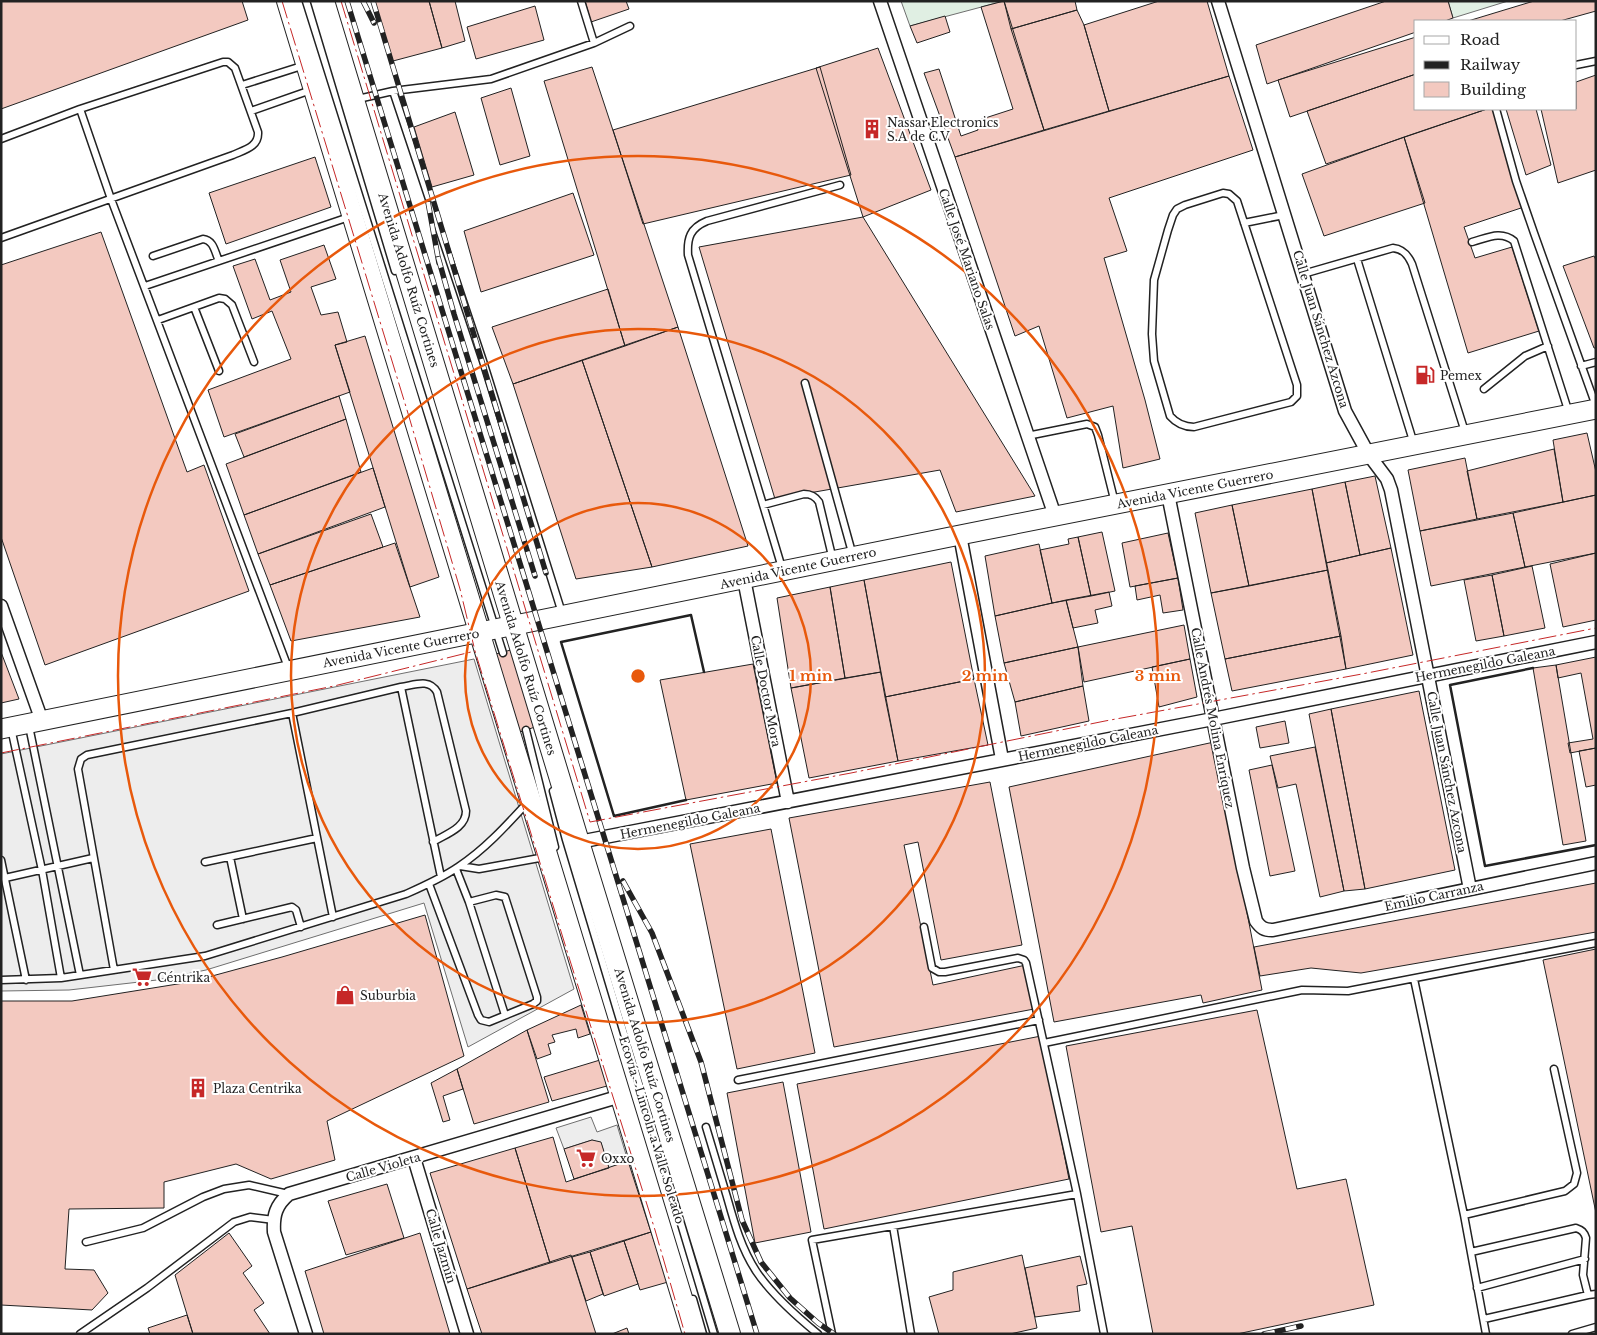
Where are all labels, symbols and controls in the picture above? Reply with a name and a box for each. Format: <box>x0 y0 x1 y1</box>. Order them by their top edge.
legend <box>1414 20 1577 110</box>
text: Road <box>1460 30 1500 49</box>
text: Railway <box>1460 55 1521 74</box>
text: Building <box>1460 80 1527 99</box>
place label: Nassar Electronics S.A de C.V <box>887 115 999 144</box>
building icon: Nassar Electronics S.A de C.V <box>861 118 883 140</box>
street label: Calle José Mariano Salas <box>936 186 998 332</box>
street label: Avenida Adolfo Ruíz Cortines <box>375 190 443 369</box>
street label: Calle Juan Sánchez Azcona <box>1290 248 1352 410</box>
fuel station icon: Pemex <box>1414 364 1436 386</box>
place label: Pemex <box>1440 368 1482 383</box>
street label: Avenida Vicente Guerrero <box>1114 466 1275 512</box>
street label: Avenida Vicente Guerrero <box>718 544 878 592</box>
street label: Avenida Adolfo Ruíz Cortines <box>492 578 560 757</box>
street label: Avenida Vicente Guerrero <box>320 625 481 671</box>
street label: Calle Andrés Molina Enríquez <box>1188 626 1238 810</box>
street label: Calle Doctor Mora <box>748 634 784 748</box>
street label: Hermenegildo Galeana <box>1414 643 1557 685</box>
text: 1 min <box>789 666 833 685</box>
text: 2 min <box>962 666 1008 685</box>
text: 3 min <box>1135 666 1181 685</box>
centre of rings <box>629 667 647 685</box>
street label: Calle Juan Sánchez Azcona <box>1424 690 1470 854</box>
street label: Hermenegildo Galeana <box>1017 722 1160 764</box>
street label: Hermenegildo Galeana <box>619 800 762 842</box>
street label: Emilio Carranza <box>1383 878 1485 914</box>
street label: Avenida Adolfo Ruíz Cortines <box>611 965 679 1144</box>
supermarket icon: Céntrika <box>131 966 153 988</box>
place label: Céntrika <box>157 970 211 985</box>
shop icon: Suburbia <box>334 984 356 1006</box>
place label: Suburbia <box>360 988 416 1003</box>
street label: Ecovía - Lincoln a Valle Soleado <box>616 1034 688 1226</box>
building icon: Plaza Centrika <box>187 1077 209 1099</box>
place label: Plaza Centrika <box>213 1081 302 1096</box>
supermarket icon: Oxxo <box>575 1147 597 1169</box>
street label: Calle Violeta <box>344 1149 422 1185</box>
place label: Oxxo <box>601 1151 634 1166</box>
street label: Calle Jazmín <box>423 1207 459 1285</box>

